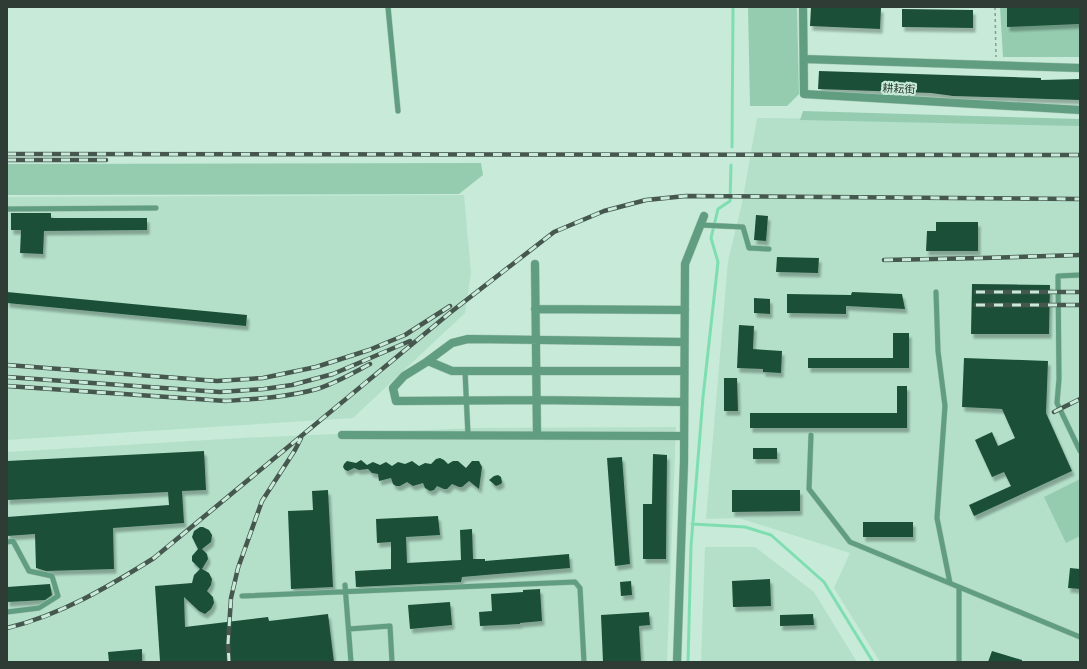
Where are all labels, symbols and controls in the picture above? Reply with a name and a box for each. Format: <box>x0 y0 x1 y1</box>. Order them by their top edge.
street label: 耕耘街 <box>882 81 916 97</box>

